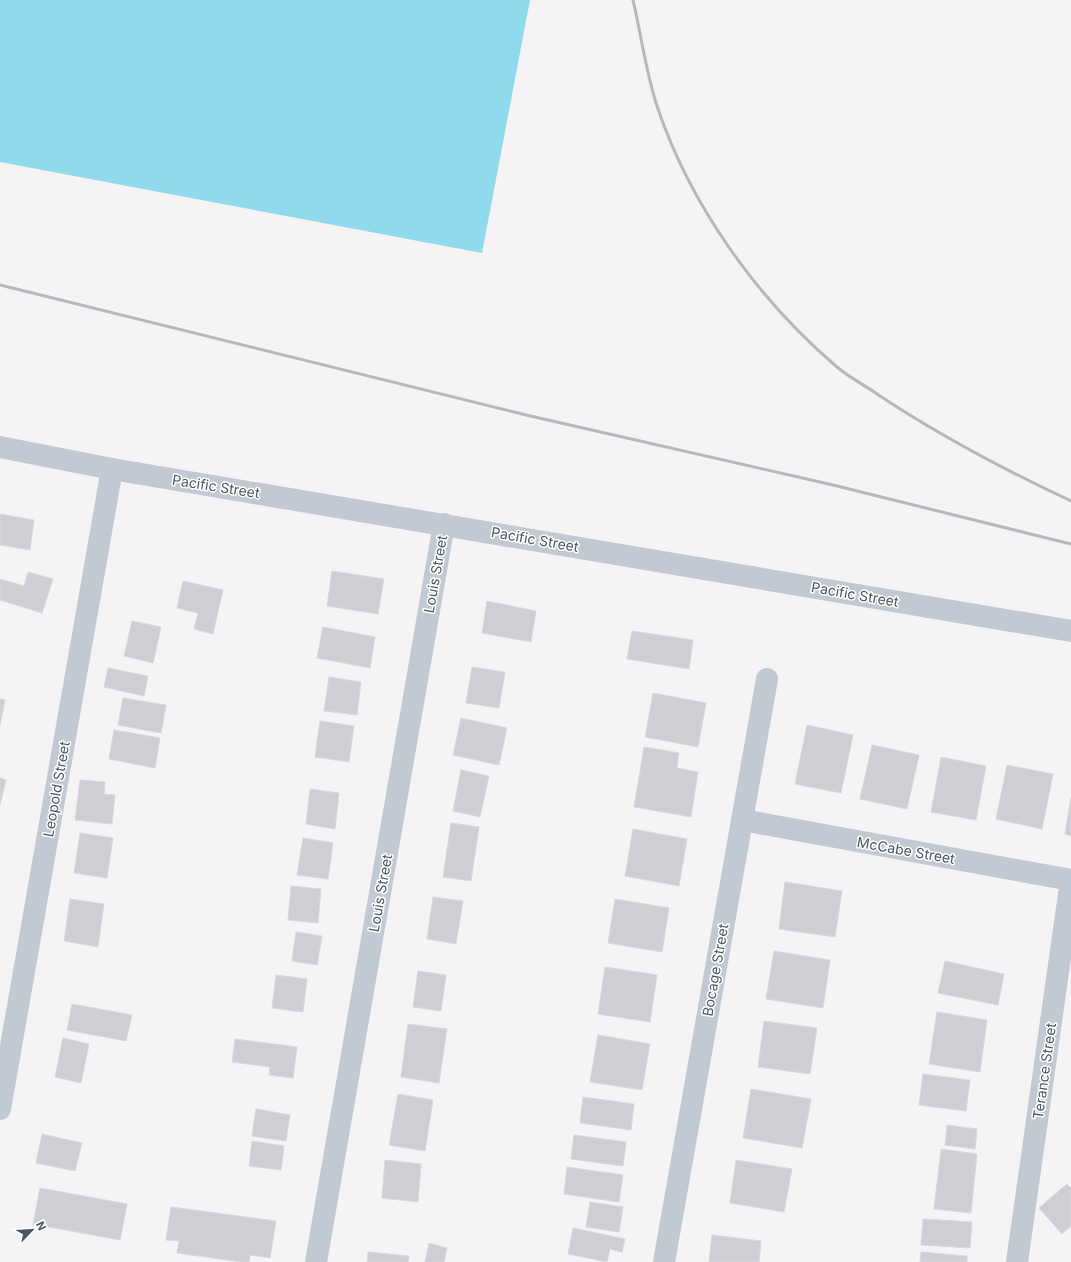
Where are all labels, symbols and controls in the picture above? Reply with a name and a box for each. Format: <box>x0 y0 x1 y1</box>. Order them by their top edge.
street label: Pacific Street <box>171 471 261 501</box>
street label: Pacific Street <box>490 523 580 555</box>
street label: Louis Street <box>420 533 450 614</box>
street label: Pacific Street <box>810 578 900 610</box>
street label: Leopold Street <box>39 739 73 838</box>
street label: McCabe Street <box>856 833 957 867</box>
street label: Louis Street <box>365 852 395 933</box>
street label: Bocage Street <box>698 922 732 1018</box>
street label: Terance Street <box>1029 1021 1059 1120</box>
north arrow <box>12 1210 52 1250</box>
text: N <box>33 1219 49 1233</box>

